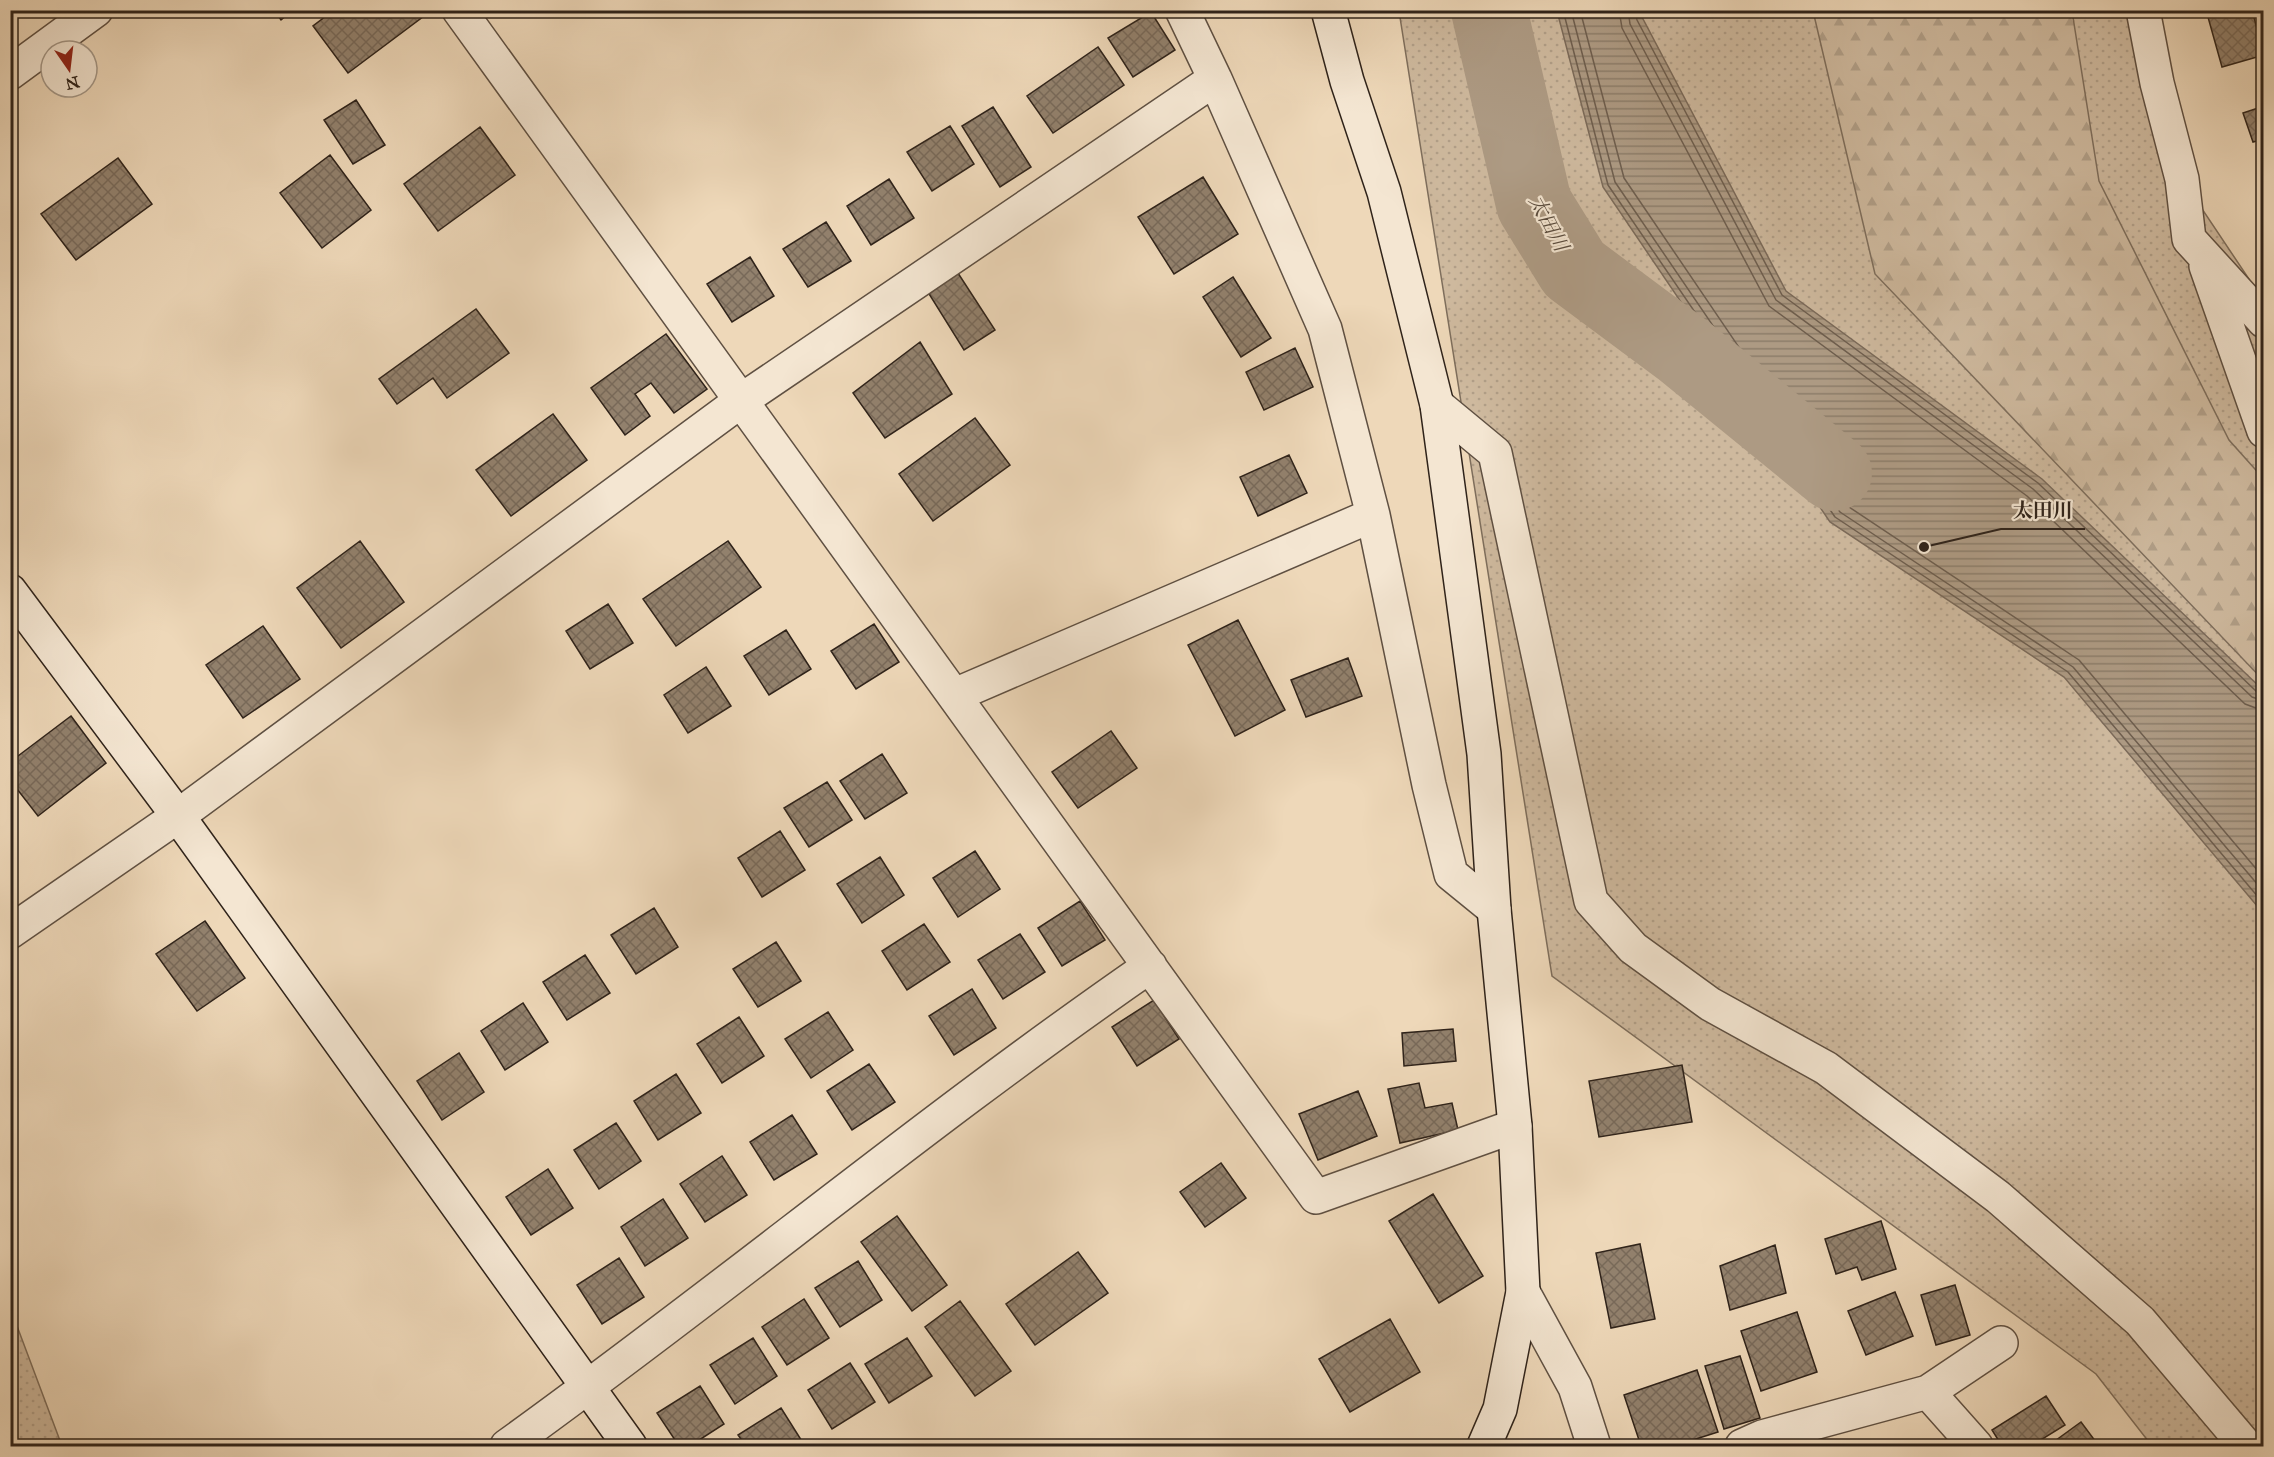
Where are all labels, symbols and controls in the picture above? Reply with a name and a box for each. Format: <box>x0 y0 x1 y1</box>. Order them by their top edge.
north arrow <box>39 39 99 99</box>
text: N <box>63 72 81 94</box>
water label: 太田川 <box>1524 191 1575 257</box>
callout: 太田川 <box>2001 491 2085 529</box>
text: 太田川 <box>2013 498 2073 522</box>

